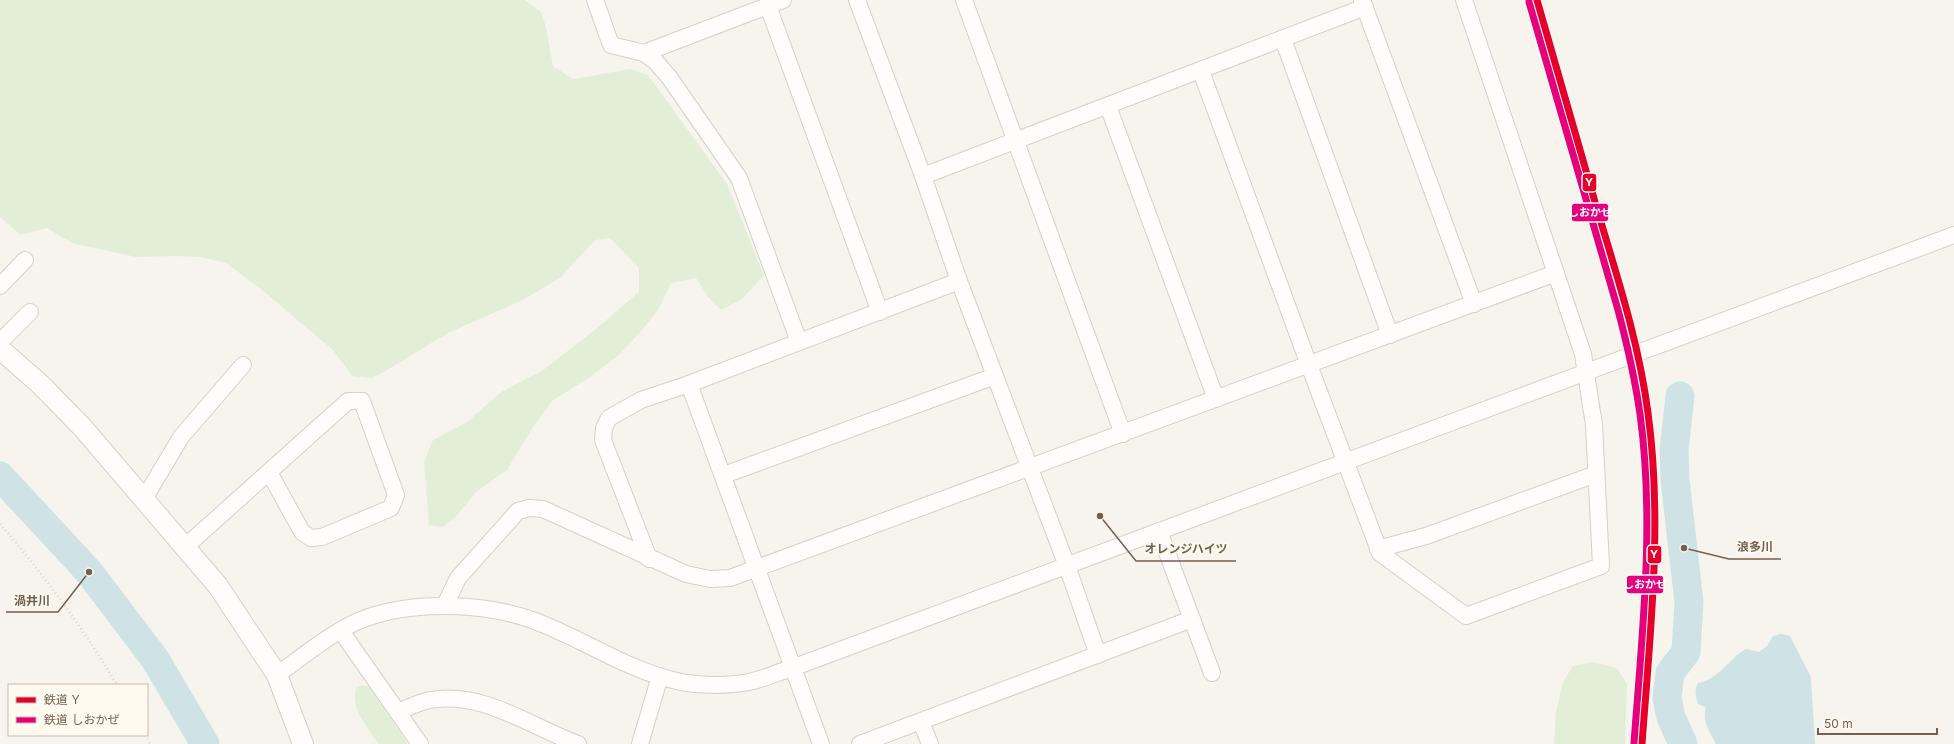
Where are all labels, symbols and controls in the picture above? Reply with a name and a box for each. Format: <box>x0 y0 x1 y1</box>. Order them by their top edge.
line badge: Y <box>1582 173 1597 192</box>
text: Y <box>1585 175 1593 189</box>
line badge: しおかぜ <box>1571 203 1609 222</box>
text: しおかぜ <box>1568 205 1612 219</box>
callout: 浪多川 <box>1729 535 1781 559</box>
callout: オレンジハイツ <box>1136 537 1236 561</box>
text: 浪多川 <box>1737 539 1773 554</box>
text: オレンジハイツ <box>1144 541 1228 556</box>
line badge: Y <box>1647 545 1662 564</box>
text: Y <box>1650 547 1658 561</box>
line badge: しおかぜ <box>1626 575 1664 594</box>
text: しおかぜ <box>1623 577 1667 591</box>
callout: 渦井川 <box>6 588 58 612</box>
text: 渦井川 <box>14 593 50 608</box>
legend <box>8 684 148 736</box>
text: 鉄道 Y <box>44 692 80 707</box>
scale bar <box>1818 710 1937 736</box>
text: 鉄道 しおかぜ <box>44 712 119 727</box>
text: 50 m <box>1824 716 1853 731</box>

